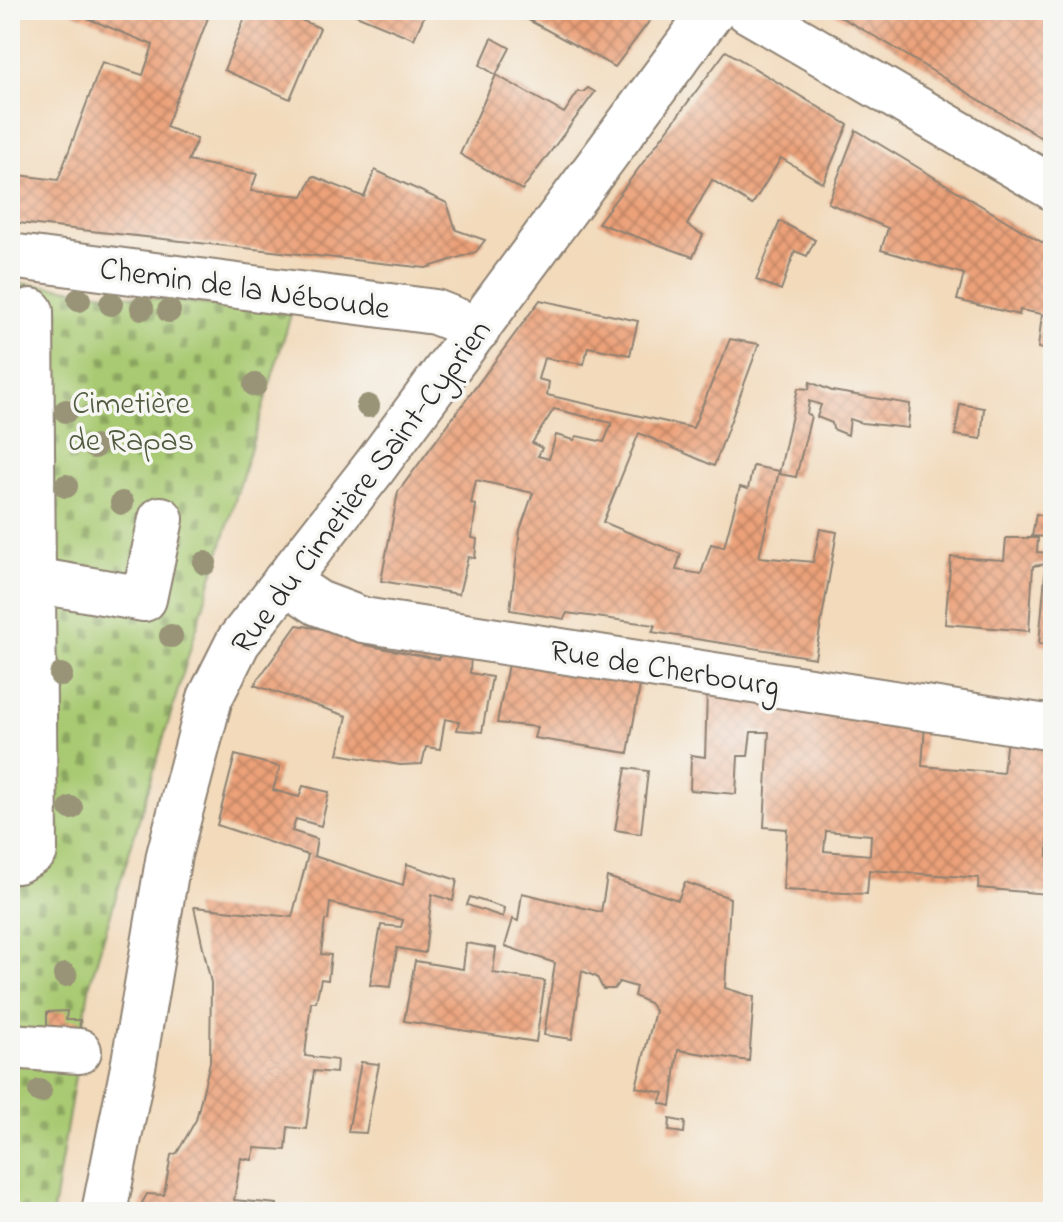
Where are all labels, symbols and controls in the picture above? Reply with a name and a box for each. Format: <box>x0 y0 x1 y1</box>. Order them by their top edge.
street label: Chemin de la Néboude <box>96 247 393 334</box>
street label: Rue du Cimetière Saint-Cyprien <box>221 311 505 665</box>
park label: Cimetière de Rapas <box>68 382 194 466</box>
street label: Rue de Cherbourg <box>546 629 783 712</box>

